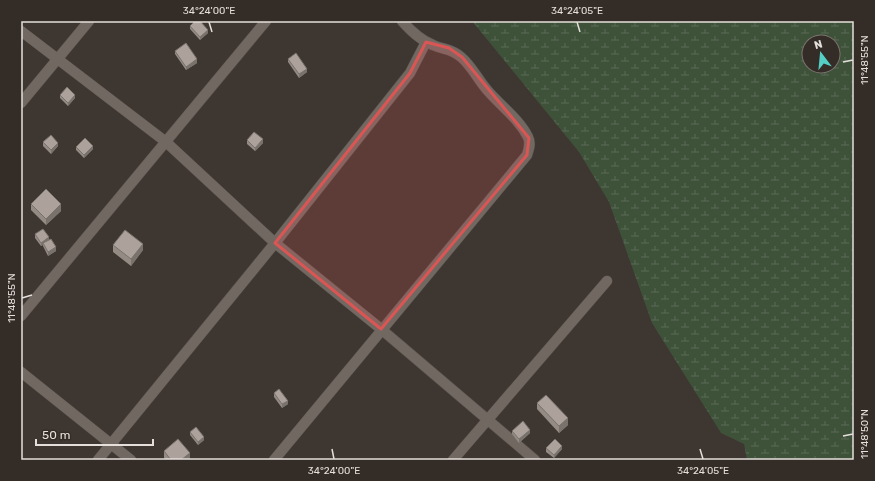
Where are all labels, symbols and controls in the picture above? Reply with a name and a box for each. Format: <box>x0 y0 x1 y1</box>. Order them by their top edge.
text: 34°24'00"E <box>183 5 235 17</box>
text: 34°24'05"E <box>551 5 603 17</box>
north arrow <box>801 34 841 74</box>
text: 11°48'55"N <box>859 35 871 85</box>
text: N <box>813 38 824 52</box>
text: 11°48'55"N <box>6 273 18 323</box>
text: 11°48'50"N <box>859 409 871 459</box>
scale bar <box>36 421 153 447</box>
text: 50 m <box>42 428 70 442</box>
text: 34°24'00"E <box>308 465 360 477</box>
text: 34°24'05"E <box>677 465 729 477</box>

